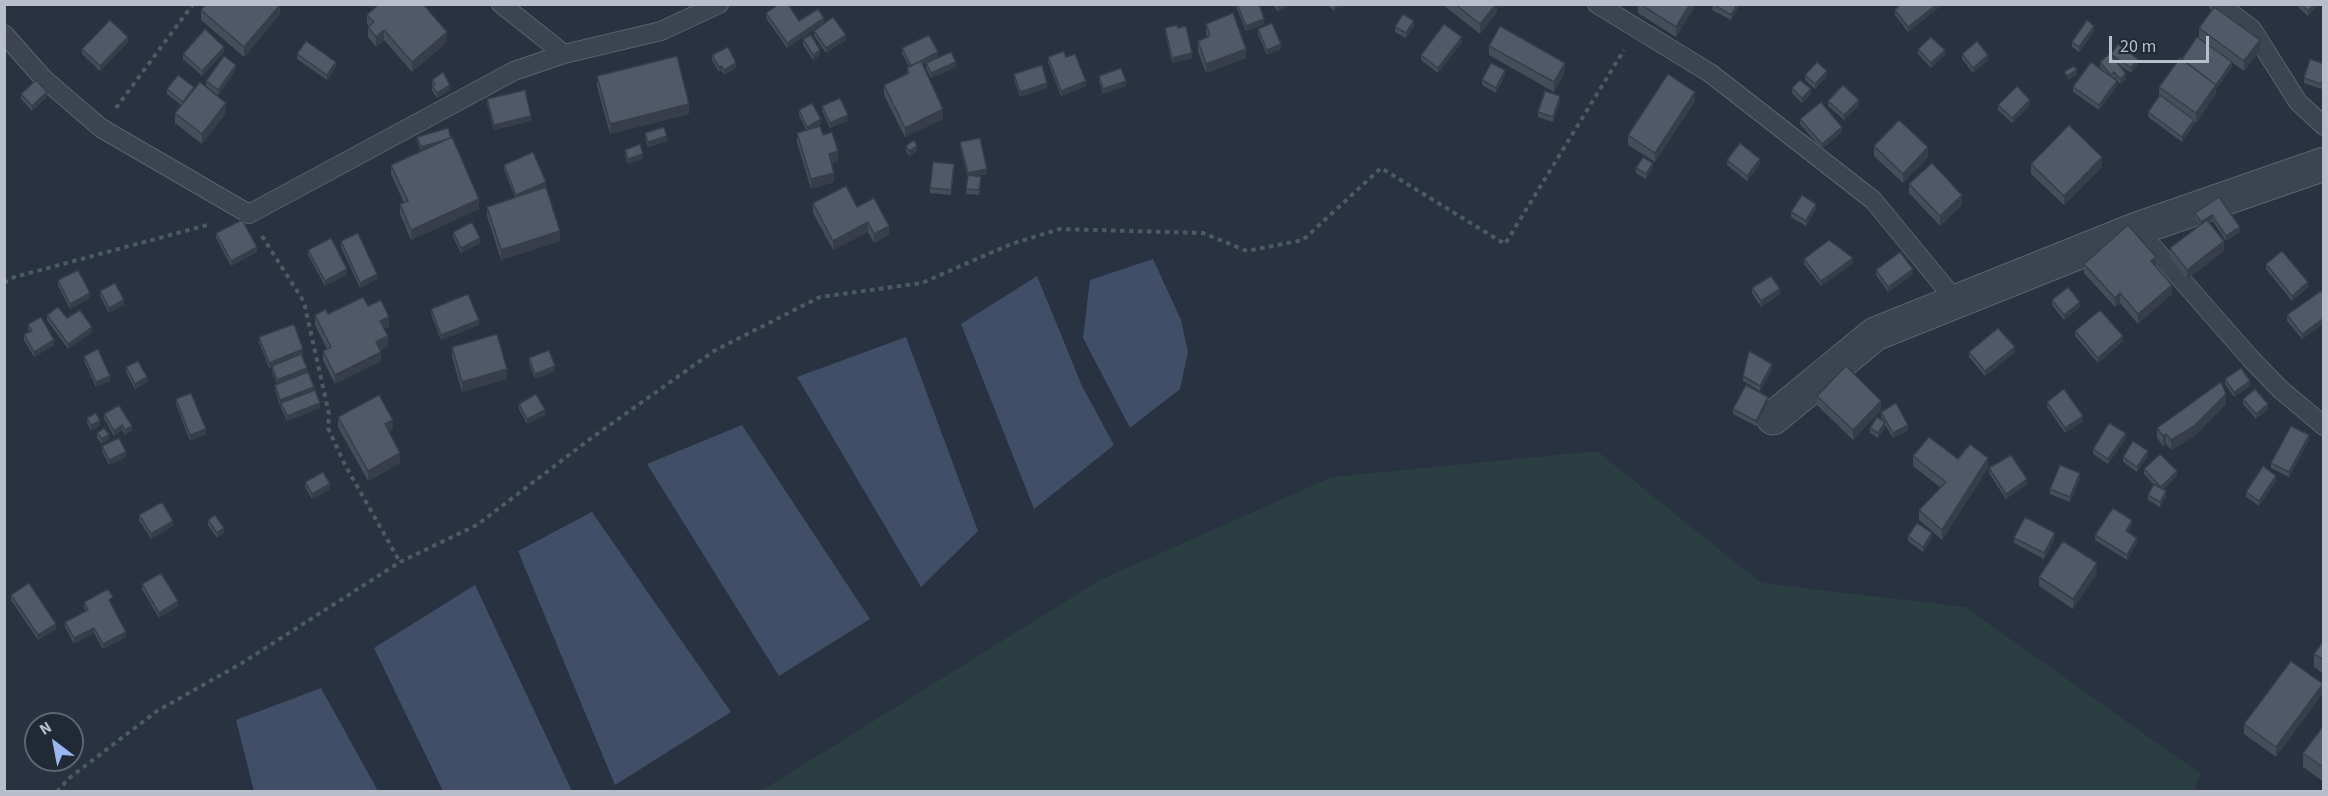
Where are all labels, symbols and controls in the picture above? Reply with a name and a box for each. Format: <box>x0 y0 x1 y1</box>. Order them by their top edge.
scale bar <box>2112 24 2212 62</box>
text: 20 m <box>2120 34 2156 59</box>
north arrow <box>24 712 84 772</box>
text: N <box>35 716 56 741</box>

